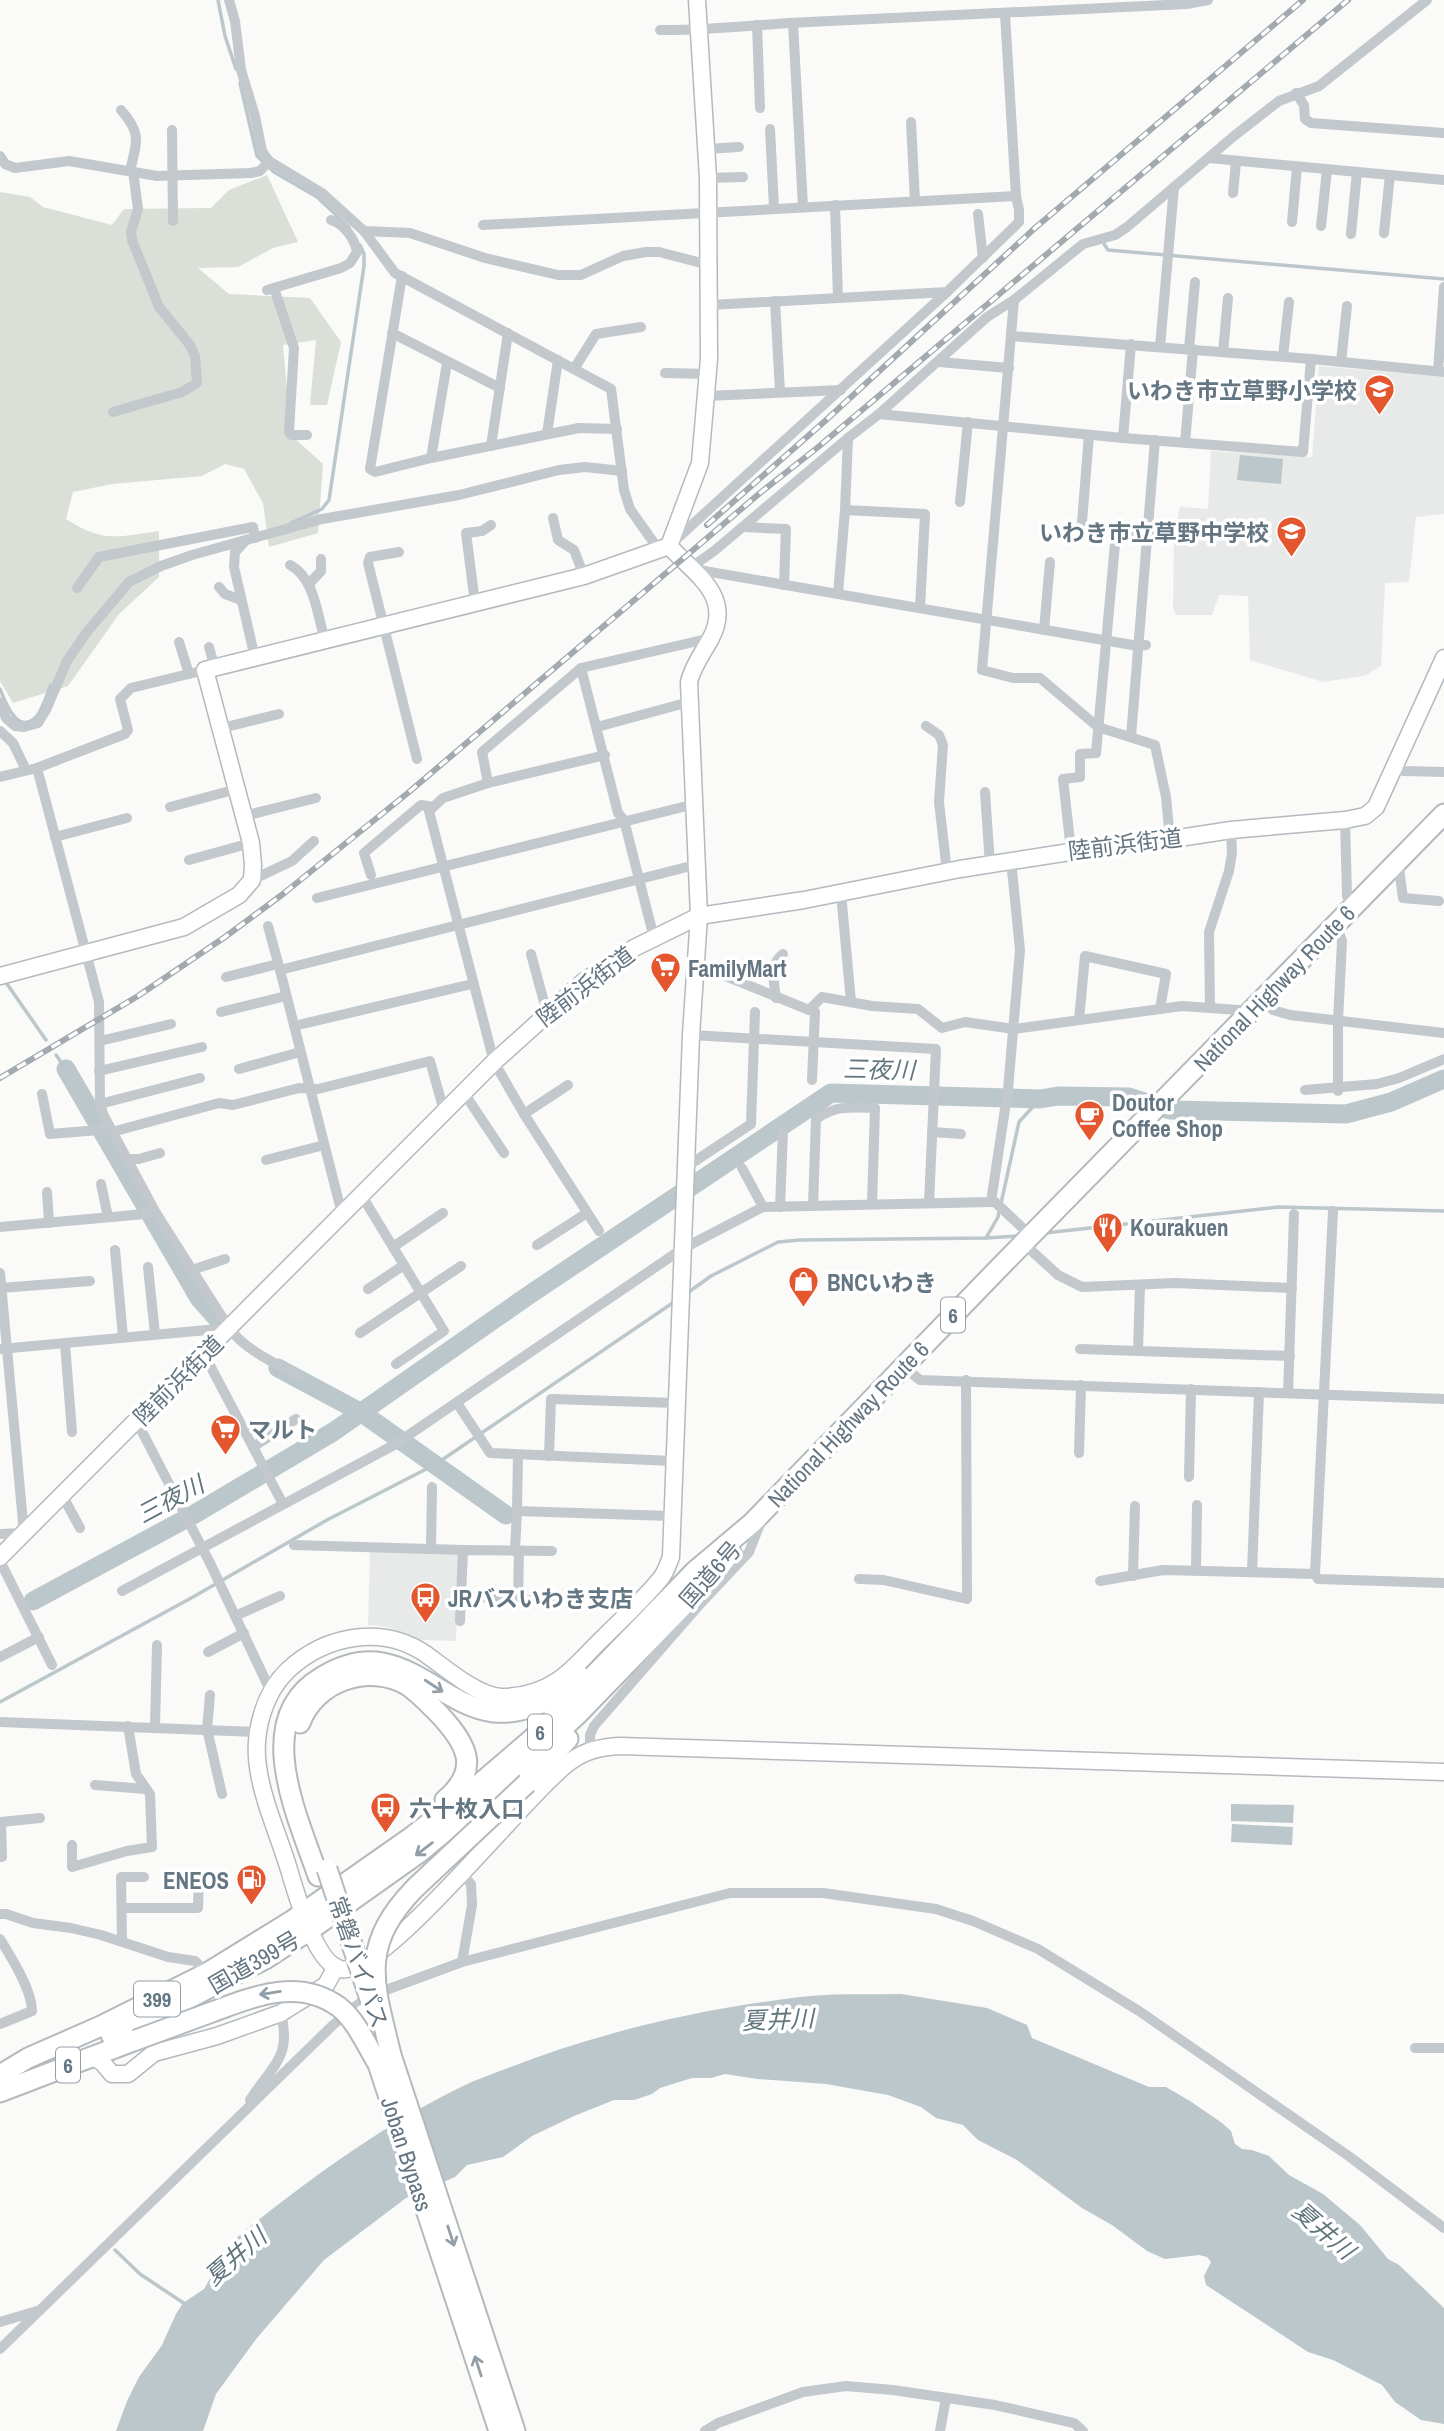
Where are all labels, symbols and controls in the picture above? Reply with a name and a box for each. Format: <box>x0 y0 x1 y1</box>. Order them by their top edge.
school or university icon: いわき市立草野小学校 <box>1363 373 1397 417</box>
place label: いわき市立草野小学校 <box>1127 375 1357 406</box>
school or university icon: いわき市立草野中学校 <box>1275 515 1309 559</box>
place label: いわき市立草野中学校 <box>1039 517 1269 548</box>
street label: 陸前浜街道 <box>1066 822 1184 866</box>
street label: National Highway Route 6 <box>1186 898 1362 1078</box>
street label: 陸前浜街道 <box>530 939 640 1033</box>
supermarket icon: FamilyMart <box>648 951 682 995</box>
place label: FamilyMart <box>688 953 787 984</box>
water label: 三夜川 <box>843 1052 918 1086</box>
place label: Doutor Coffee Shop <box>1112 1087 1223 1144</box>
cafe icon: Doutor Coffee Shop <box>1072 1098 1106 1142</box>
restaurant icon: Kourakuen <box>1090 1210 1124 1254</box>
place label: Kourakuen <box>1130 1212 1229 1243</box>
shop icon: BNCいわき <box>787 1265 821 1309</box>
place label: BNCいわき <box>827 1267 937 1298</box>
road number: 6 <box>941 1298 965 1332</box>
street label: 陸前浜街道 <box>126 1328 230 1432</box>
street label: National Highway Route 6 <box>760 1334 936 1514</box>
supermarket icon: マルト <box>208 1412 242 1456</box>
place label: マルト <box>248 1414 317 1445</box>
water label: 三夜川 <box>131 1467 212 1530</box>
street label: 国道6号 <box>672 1534 748 1614</box>
bus stop icon: JRバスいわき支店 <box>408 1581 442 1625</box>
place label: JRバスいわき支店 <box>448 1583 633 1614</box>
one-way arrow <box>424 1679 443 1693</box>
road number: 6 <box>528 1714 552 1750</box>
bus stop icon: 六十枚入口 <box>369 1791 403 1835</box>
place label: 六十枚入口 <box>409 1793 524 1824</box>
one-way arrow <box>415 1841 434 1856</box>
fuel station icon: ENEOS <box>235 1863 269 1907</box>
place label: ENEOS <box>163 1865 229 1896</box>
street label: 常磐バイパス <box>322 1892 396 2032</box>
street label: 国道399号 <box>203 1923 305 2001</box>
road number: 399 <box>134 1982 180 2016</box>
one-way arrow <box>259 1987 282 2000</box>
water label: 夏井川 <box>741 2002 818 2036</box>
road number: 6 <box>56 2048 80 2082</box>
street label: Joban Bypass <box>374 2093 440 2215</box>
water label: 夏井川 <box>1286 2194 1364 2268</box>
water label: 夏井川 <box>197 2218 275 2292</box>
one-way arrow <box>446 2225 458 2247</box>
one-way arrow <box>470 2356 483 2378</box>

